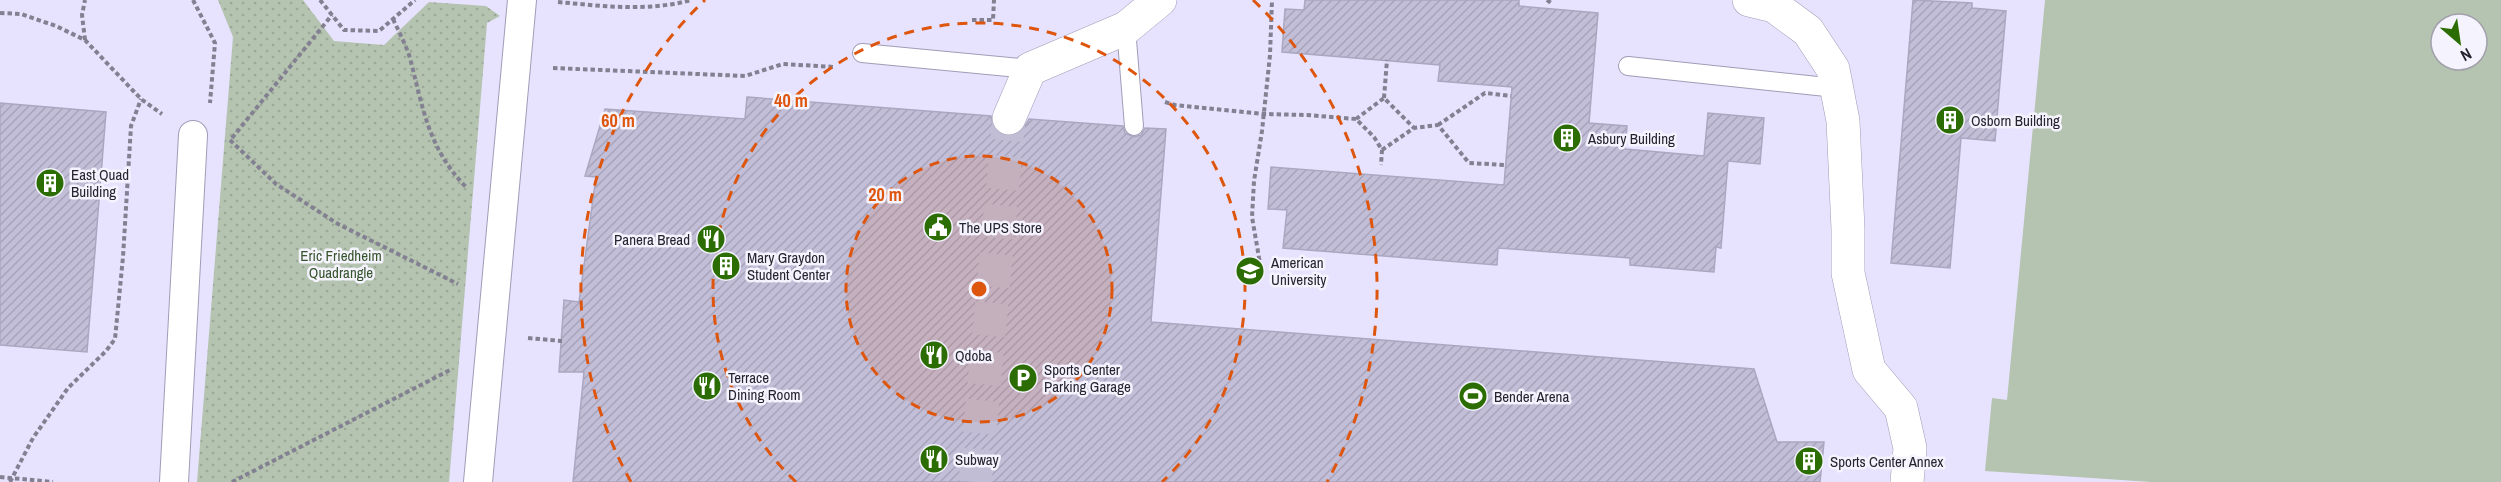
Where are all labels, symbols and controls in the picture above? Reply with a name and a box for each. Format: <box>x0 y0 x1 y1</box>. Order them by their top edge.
north arrow <box>2429 12 2489 72</box>
text: N <box>2457 43 2476 67</box>
text: 40 m <box>774 88 808 113</box>
building icon: Osborn Building <box>1934 104 1966 136</box>
text: 60 m <box>601 108 635 133</box>
place label: Osborn Building <box>1971 110 2060 131</box>
building icon: Asbury Building <box>1551 122 1583 154</box>
place label: Asbury Building <box>1587 128 1675 149</box>
place label: East Quad Building <box>71 164 129 202</box>
building icon: East Quad Building <box>34 167 66 199</box>
text: 20 m <box>868 182 902 207</box>
public building icon: The UPS Store <box>922 211 954 243</box>
place label: The UPS Store <box>959 217 1042 238</box>
restaurant icon: Panera Bread <box>695 223 727 255</box>
place label: Panera Bread <box>614 229 690 250</box>
park label: Eric Friedheim Quadrangle <box>300 245 382 283</box>
place label: Mary Graydon Student Center <box>747 247 830 285</box>
building icon: Mary Graydon Student Center <box>710 250 742 282</box>
place label: American University <box>1270 252 1327 290</box>
school or university icon: American University <box>1234 255 1266 287</box>
centre of rings <box>969 279 989 299</box>
restaurant icon: Qdoba <box>918 339 950 371</box>
place label: Qdoba <box>955 345 992 366</box>
place label: Sports Center Parking Garage <box>1044 359 1131 397</box>
parking icon: Sports Center Parking Garage <box>1007 362 1039 394</box>
place label: Terrace Dining Room <box>728 367 800 405</box>
restaurant icon: Terrace Dining Room <box>691 370 723 402</box>
sports icon: Bender Arena <box>1457 380 1489 412</box>
place label: Bender Arena <box>1494 386 1569 407</box>
restaurant icon: Subway <box>918 443 950 475</box>
building icon: Sports Center Annex <box>1793 445 1825 477</box>
place label: Subway <box>955 449 1000 470</box>
place label: Sports Center Annex <box>1830 451 1944 472</box>

